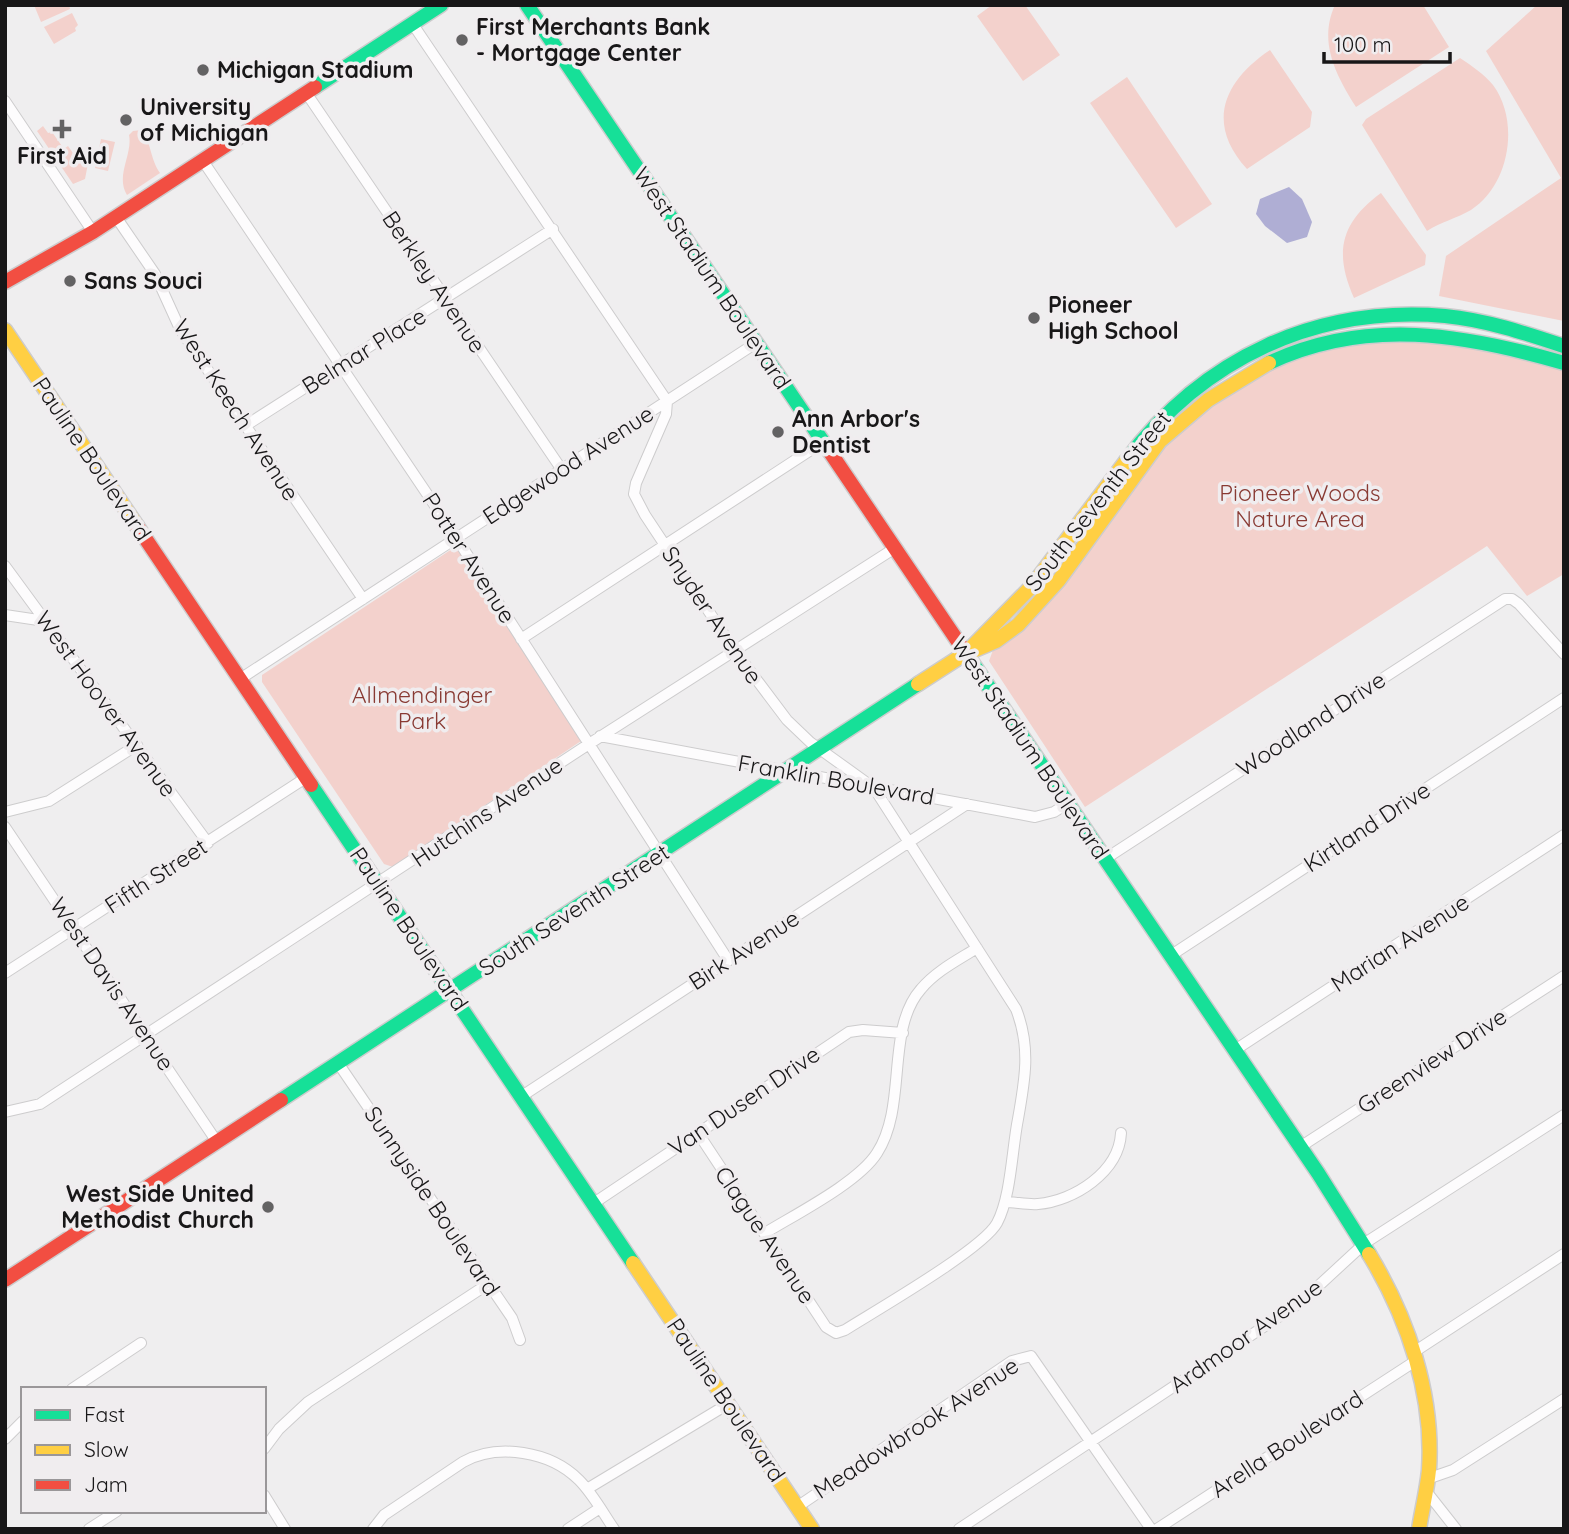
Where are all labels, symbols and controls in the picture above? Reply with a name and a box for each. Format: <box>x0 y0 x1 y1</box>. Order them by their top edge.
place label: First Merchants Bank - Mortgage Center <box>476 12 710 67</box>
scale bar <box>1324 21 1450 65</box>
text: 100 m <box>1334 31 1392 57</box>
marker: First Merchants Bank - Mortgage Center <box>454 32 470 48</box>
place label: Michigan Stadium <box>217 55 413 84</box>
marker: Michigan Stadium <box>195 62 211 78</box>
place label: University of Michigan <box>140 92 269 147</box>
marker: University of Michigan <box>118 112 134 128</box>
marker: First Aid <box>52 119 72 139</box>
place label: First Aid <box>17 141 107 170</box>
street label: West Stadium Boulevard <box>627 161 798 394</box>
street label: Berkley Avenue <box>376 205 493 358</box>
place label: Sans Souci <box>84 266 202 295</box>
marker: Sans Souci <box>62 273 78 289</box>
place label: Pioneer High School <box>1048 290 1179 345</box>
street label: Belmar Place <box>296 301 431 400</box>
marker: Pioneer High School <box>1026 310 1042 326</box>
street label: West Keech Avenue <box>167 313 306 506</box>
street label: Pauline Boulevard <box>27 371 158 546</box>
street label: Edgewood Avenue <box>477 399 659 531</box>
place label: Ann Arbor's Dentist <box>792 404 920 459</box>
street label: South Seventh Street <box>1018 404 1177 597</box>
marker: Ann Arbor's Dentist <box>770 424 786 440</box>
park label: Pioneer Woods Nature Area <box>1219 478 1381 533</box>
street label: Potter Avenue <box>417 487 522 628</box>
street label: Snyder Avenue <box>656 540 769 689</box>
street label: West Hoover Avenue <box>29 605 184 802</box>
street label: West Stadium Boulevard <box>945 631 1116 864</box>
street label: Woodland Drive <box>1231 665 1391 782</box>
park label: Allmendinger Park <box>352 680 492 735</box>
street label: Franklin Boulevard <box>736 748 937 811</box>
street label: Hutchins Avenue <box>406 750 568 873</box>
street label: Kirtland Drive <box>1298 775 1436 878</box>
street label: Fifth Street <box>99 832 213 919</box>
street label: South Seventh Street <box>473 837 675 982</box>
street label: Pauline Boulevard <box>344 841 475 1016</box>
street label: Marian Avenue <box>1325 887 1474 998</box>
street label: West Davis Avenue <box>44 892 181 1076</box>
street label: Birk Avenue <box>683 903 804 996</box>
street label: Greenview Drive <box>1351 1001 1512 1120</box>
street label: Van Dusen Drive <box>662 1039 825 1162</box>
street label: Sunnyside Boulevard <box>358 1100 507 1301</box>
street label: Clague Avenue <box>709 1161 822 1309</box>
place label: West Side United Methodist Church <box>61 1179 254 1234</box>
marker: West Side United Methodist Church <box>260 1199 276 1215</box>
street label: Ardmoor Avenue <box>1164 1272 1328 1399</box>
street label: Pauline Boulevard <box>661 1312 792 1487</box>
street label: Meadowbrook Avenue <box>808 1350 1024 1505</box>
street label: Arella Boulevard <box>1205 1384 1368 1503</box>
legend <box>21 1387 266 1513</box>
text: Fast <box>84 1401 125 1427</box>
text: Slow <box>84 1436 129 1462</box>
text: Jam <box>84 1471 128 1497</box>

